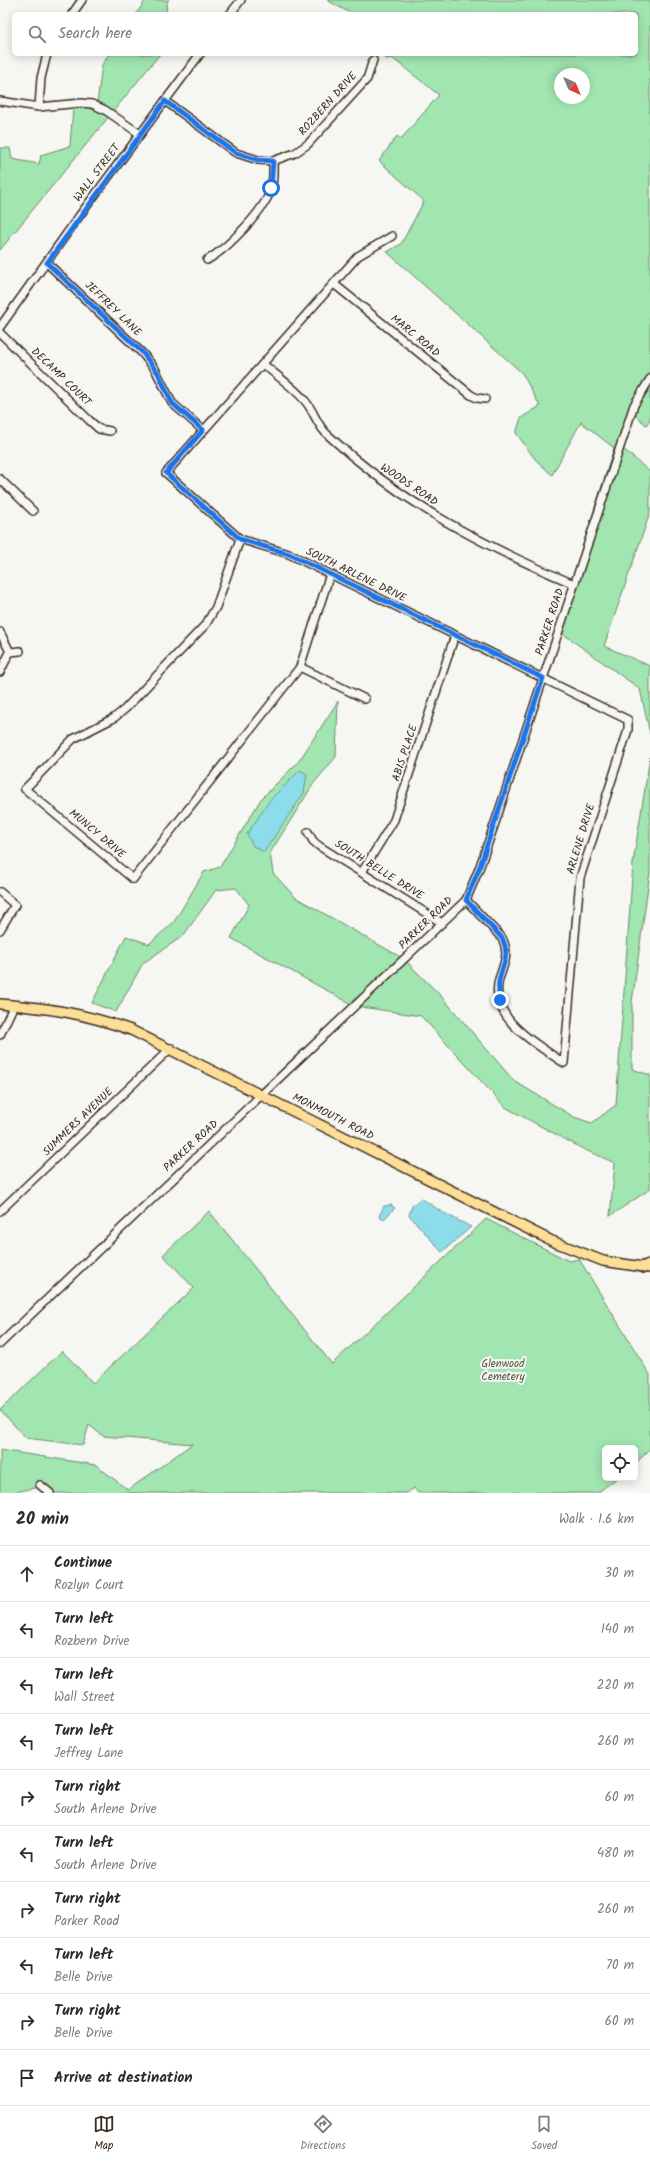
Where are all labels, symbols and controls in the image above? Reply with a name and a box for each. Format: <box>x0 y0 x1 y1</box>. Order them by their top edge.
search box <box>12 12 638 56</box>
text: Search here <box>58 22 132 46</box>
icon: search <box>26 23 48 45</box>
street label: ROZBERN DRIVE <box>294 67 362 140</box>
north arrow <box>554 68 590 104</box>
street label: WALL STREET <box>69 139 126 206</box>
route start <box>262 179 280 197</box>
street label: JEFFREY LANE <box>80 277 146 341</box>
street label: MARC ROAD <box>386 310 444 362</box>
street label: DECAMP COURT <box>27 343 96 411</box>
street label: WOODS ROAD <box>376 459 442 511</box>
street label: SOUTH ARLENE DRIVE <box>303 543 410 607</box>
street label: PARKER ROAD <box>531 586 569 658</box>
street label: ABIS PLACE <box>387 722 423 784</box>
street label: ARLENE DRIVE <box>562 801 600 877</box>
street label: MUNCY DRIVE <box>65 805 130 864</box>
street label: SOUTH BELLE DRIVE <box>331 835 428 905</box>
street label: PARKER ROAD <box>395 892 457 954</box>
route end <box>491 991 509 1009</box>
street label: SUMMERS AVENUE <box>39 1083 118 1161</box>
street label: MONMOUTH ROAD <box>289 1089 377 1145</box>
street label: PARKER ROAD <box>159 1116 223 1176</box>
park label: Glenwood Cemetery <box>481 1355 525 1386</box>
map controls <box>602 1445 638 1481</box>
button: locate <box>602 1445 638 1481</box>
text: 20 min <box>16 1506 69 1533</box>
text: Walk · 1.6 km <box>559 1509 634 1530</box>
text: Continue <box>54 1551 112 1575</box>
icon: ahead <box>16 1563 38 1585</box>
text: 30 m <box>605 1563 634 1584</box>
text: Rozlyn Court <box>54 1575 124 1596</box>
text: Turn left <box>54 1607 114 1631</box>
icon: left <box>16 1619 38 1641</box>
text: 140 m <box>601 1619 634 1640</box>
text: Rozbern Drive <box>54 1631 129 1652</box>
text: Turn left <box>54 1663 114 1687</box>
icon: left <box>16 1675 38 1697</box>
text: 220 m <box>597 1675 634 1696</box>
text: Wall Street <box>54 1687 115 1708</box>
text: Turn left <box>54 1719 114 1743</box>
icon: left <box>16 1731 38 1753</box>
text: 260 m <box>597 1731 634 1752</box>
text: Jeffrey Lane <box>54 1743 123 1764</box>
text: Turn right <box>54 1775 121 1799</box>
icon: right <box>16 1787 38 1809</box>
text: 60 m <box>605 1787 634 1808</box>
text: South Arlene Drive <box>54 1799 157 1820</box>
text: Turn left <box>54 1831 114 1855</box>
icon: left <box>16 1843 38 1865</box>
text: 480 m <box>597 1843 634 1864</box>
text: South Arlene Drive <box>54 1855 157 1876</box>
text: Turn right <box>54 1887 121 1911</box>
icon: right <box>16 1899 38 1921</box>
text: 260 m <box>597 1899 634 1920</box>
text: Parker Road <box>54 1911 119 1932</box>
text: Turn left <box>54 1943 114 1967</box>
icon: left <box>16 1955 38 1977</box>
text: 70 m <box>606 1955 634 1976</box>
text: Belle Drive <box>54 1967 113 1988</box>
text: Turn right <box>54 1999 121 2023</box>
icon: right <box>16 2011 38 2033</box>
text: 60 m <box>605 2011 634 2032</box>
text: Belle Drive <box>54 2023 113 2044</box>
text: Arrive at destination <box>54 2066 193 2090</box>
icon: arrive <box>16 2067 38 2089</box>
tab: Map <box>93 2113 115 2155</box>
tab: Directions <box>300 2113 346 2155</box>
tab: Saved <box>531 2113 557 2155</box>

